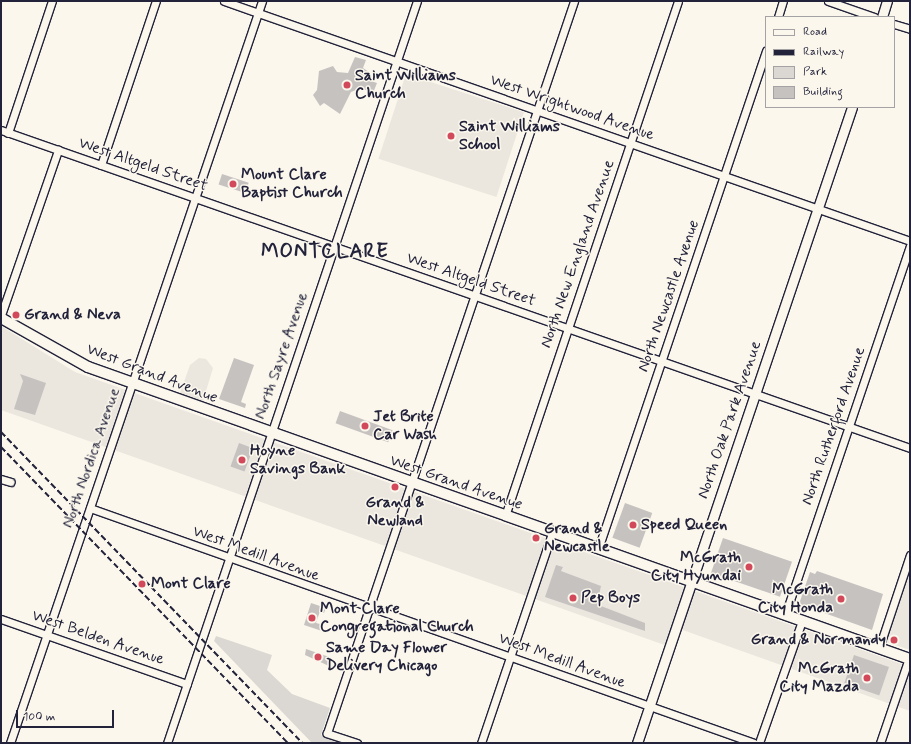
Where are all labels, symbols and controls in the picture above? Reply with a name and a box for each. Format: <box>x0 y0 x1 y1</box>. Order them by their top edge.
legend <box>765 16 895 108</box>
text: Road <box>803 24 827 40</box>
text: Railway <box>803 44 844 60</box>
text: Park <box>803 64 827 80</box>
place label: Saint Williams Church <box>355 66 456 104</box>
street label: West Wrightwood Avenue <box>488 71 656 145</box>
marker: Saint Williams Church <box>342 80 352 90</box>
text: Building <box>803 84 843 100</box>
place label: Saint Williams School <box>459 117 560 155</box>
marker: Saint Williams School <box>446 131 456 141</box>
street label: West Altgeld Street <box>76 134 210 196</box>
place label: Mount Clare Baptist Church <box>241 165 343 203</box>
street label: North New England Avenue <box>540 165 616 343</box>
marker: Mount Clare Baptist Church <box>228 179 238 189</box>
street label: North Newcastle Avenue <box>634 217 704 375</box>
district label: MONTCLARE <box>259 239 391 263</box>
street label: West Altgeld Street <box>404 249 538 311</box>
street label: North Sayre Avenue <box>251 289 313 423</box>
place label: Grand & Neva <box>24 305 121 325</box>
marker: Grand & Neva <box>11 310 21 320</box>
street label: West Grand Avenue <box>85 341 219 407</box>
street label: North Oak Park Avenue <box>695 342 765 498</box>
street label: North Rutherford Avenue <box>798 344 870 508</box>
street label: North Nordica Avenue <box>59 385 125 531</box>
place label: Jet Brite Car Wash <box>373 407 440 445</box>
marker: Jet Brite Car Wash <box>360 421 370 431</box>
place label: Hoyne Savings Bank <box>250 441 345 479</box>
street label: West Grand Avenue <box>388 452 524 514</box>
marker: Hoyne Savings Bank <box>237 455 247 465</box>
marker: Grand & Newland <box>390 482 400 492</box>
place label: Grand & Newland <box>366 493 424 531</box>
place label: Speed Queen <box>641 515 726 535</box>
place label: Grand & Newcastle <box>544 519 610 557</box>
marker: Speed Queen <box>628 520 638 530</box>
street label: West Medill Avenue <box>191 522 321 586</box>
marker: Grand & Newcastle <box>531 533 541 543</box>
place label: McGrath City Hyundai <box>651 548 741 586</box>
marker: McGrath City Hyundai <box>744 562 754 572</box>
place label: Mont Clare <box>151 574 231 594</box>
marker: Mont Clare <box>136 578 148 590</box>
place label: McGrath City Honda <box>758 580 833 618</box>
place label: Pep Boys <box>581 588 640 608</box>
marker: Pep Boys <box>568 593 578 603</box>
marker: McGrath City Honda <box>836 594 846 604</box>
place label: Mont Clare Congregational Church <box>320 599 477 637</box>
street label: West Belden Avenue <box>30 607 166 669</box>
marker: Mont Clare Congregational Church <box>307 613 317 623</box>
street label: West Medill Avenue <box>497 629 627 693</box>
place label: Grand & Normandy <box>751 630 886 650</box>
marker: Grand & Normandy <box>889 635 899 645</box>
place label: Same Day Flower Delivery Chicago <box>326 638 447 676</box>
marker: Same Day Flower Delivery Chicago <box>313 652 323 662</box>
place label: McGrath City Mazda <box>779 659 859 697</box>
marker: McGrath City Mazda <box>862 673 872 683</box>
scale bar <box>18 702 116 728</box>
text: 100 m <box>23 709 55 725</box>

